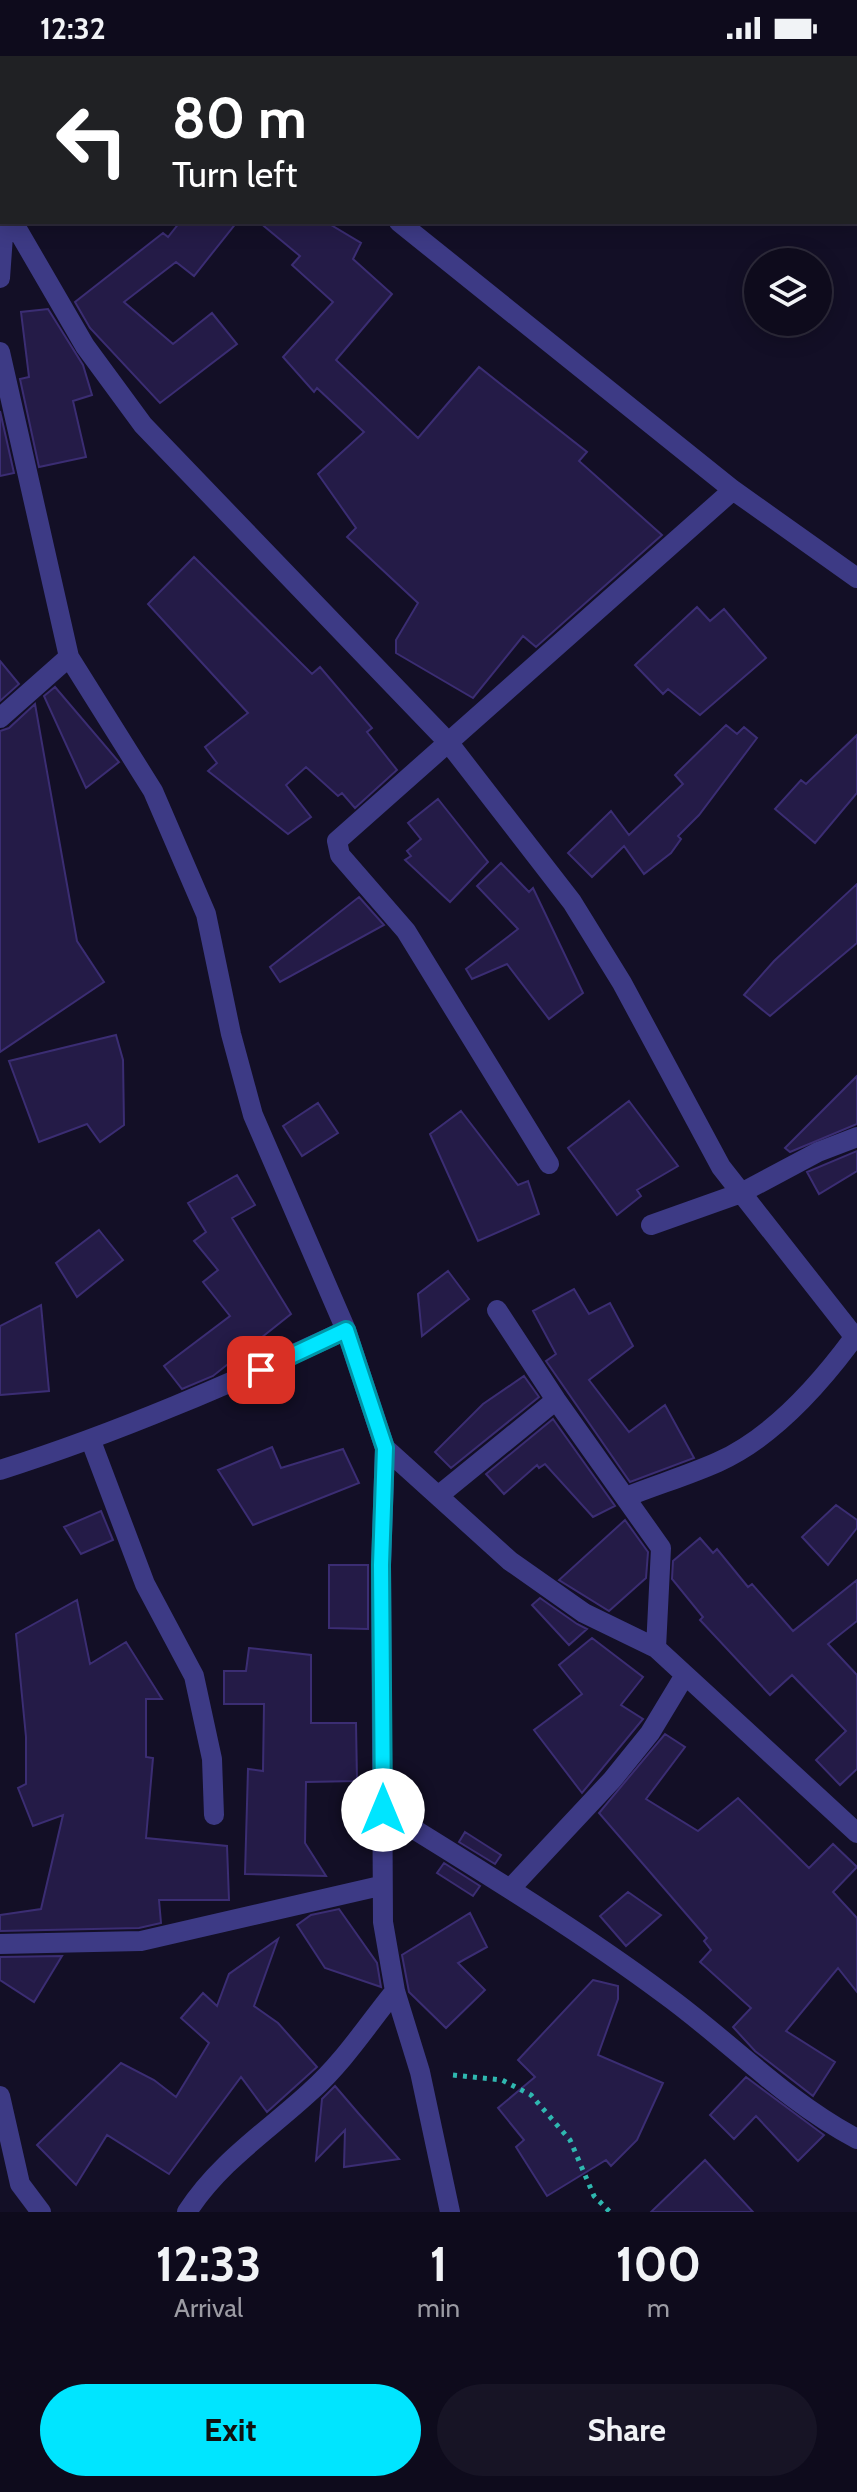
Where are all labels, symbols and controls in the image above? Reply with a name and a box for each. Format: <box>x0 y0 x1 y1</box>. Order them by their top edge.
text: 12:32 <box>40 10 106 47</box>
text: 80 m <box>172 84 307 152</box>
icon: left <box>40 88 144 192</box>
text: Turn left <box>172 152 297 196</box>
map controls <box>744 248 832 336</box>
button: layers <box>744 248 832 336</box>
pin <box>227 1336 295 1404</box>
icon: arrive <box>239 1348 283 1392</box>
position arrow <box>341 1768 425 1852</box>
text: 12:33 <box>156 2235 261 2293</box>
text: 1 <box>430 2235 447 2293</box>
text: 100 <box>616 2235 701 2293</box>
text: Arrival <box>174 2292 243 2324</box>
text: min <box>417 2292 460 2324</box>
text: m <box>647 2292 670 2324</box>
button: Exit <box>40 2384 421 2476</box>
button: Share <box>437 2384 817 2476</box>

